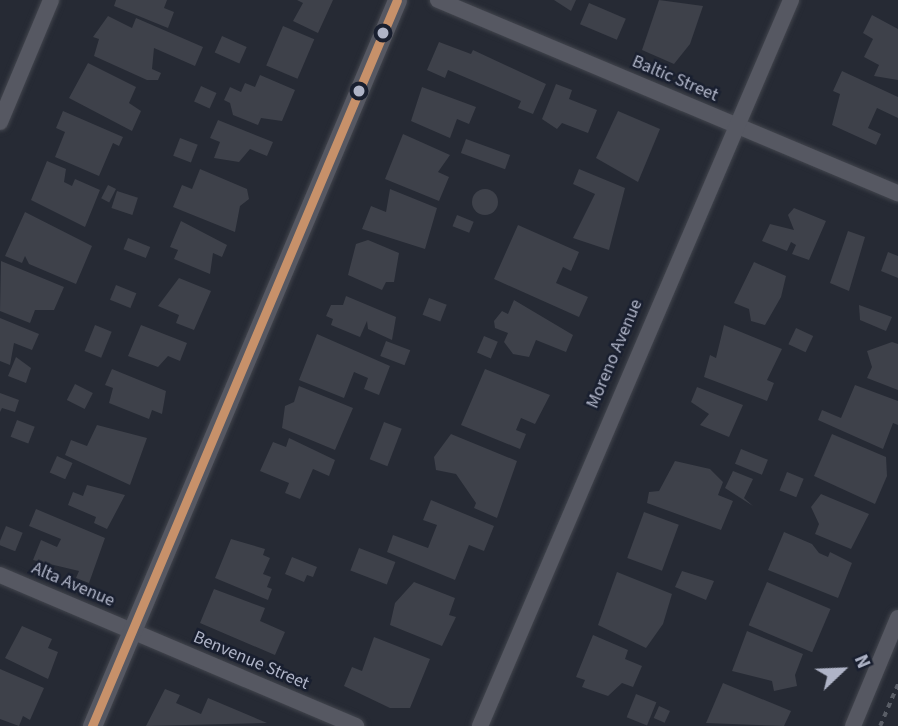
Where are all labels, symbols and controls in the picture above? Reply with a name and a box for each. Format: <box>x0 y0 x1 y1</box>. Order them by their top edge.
unlabelled marker <box>376 26 390 40</box>
street label: Baltic Street <box>629 51 721 107</box>
unlabelled marker <box>352 84 366 98</box>
street label: Moreno Avenue <box>582 296 648 412</box>
street label: Alta Avenue <box>28 558 118 612</box>
street label: Benvenue Street <box>190 627 312 695</box>
north arrow <box>807 635 877 705</box>
text: N <box>847 650 877 673</box>

